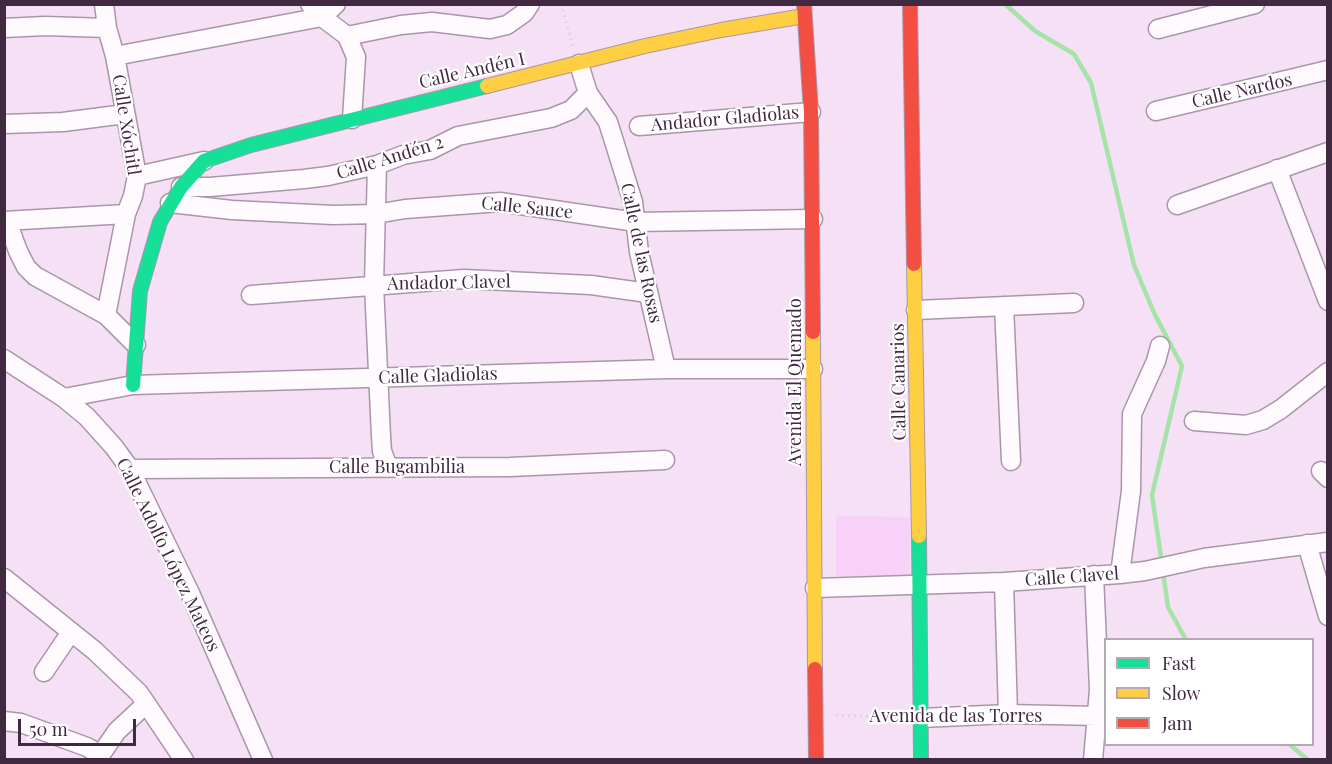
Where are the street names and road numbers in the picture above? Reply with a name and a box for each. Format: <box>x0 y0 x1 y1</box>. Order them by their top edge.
street label: Calle Andén I <box>417 48 527 94</box>
street label: Calle Nardos <box>1190 69 1294 113</box>
street label: Calle Xóchitl <box>107 73 145 177</box>
street label: Andador Gladiolas <box>650 102 800 136</box>
street label: Calle Andén 2 <box>334 132 446 184</box>
street label: Calle de las Rosas <box>616 181 666 325</box>
street label: Calle Sauce <box>480 192 574 224</box>
street label: Andador Clavel <box>387 271 511 295</box>
street label: Avenida El Quemado <box>784 298 806 466</box>
street label: Calle Canarios <box>887 323 911 441</box>
street label: Calle Gladiolas <box>378 363 498 389</box>
street label: Calle Adolfo López Mateos <box>112 455 224 655</box>
street label: Calle Bugambilia <box>329 456 465 478</box>
street label: Calle Clavel <box>1024 563 1120 591</box>
street label: Avenida de las Torres <box>870 705 1042 727</box>

